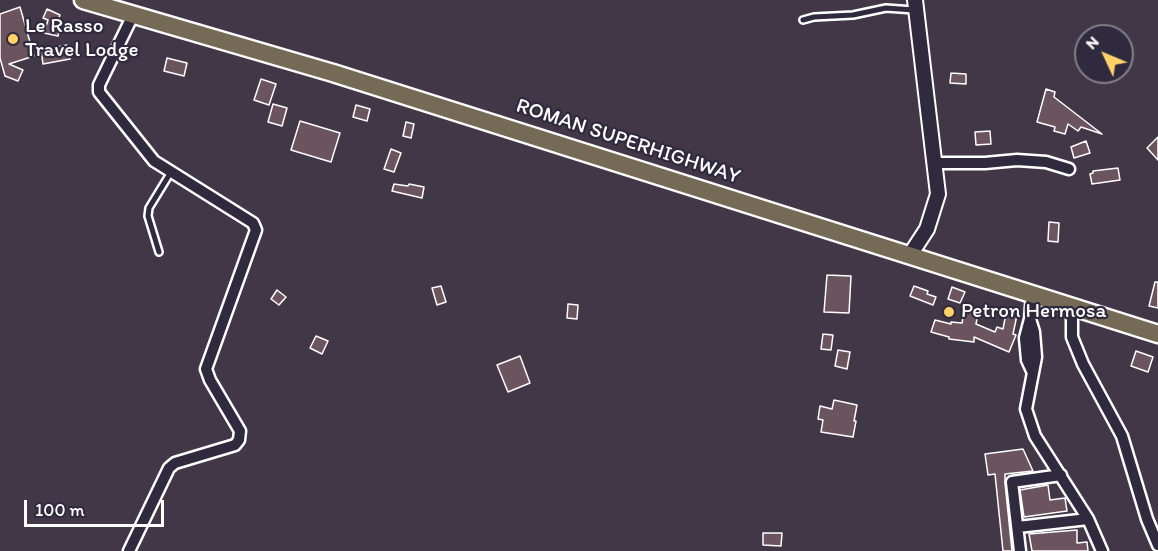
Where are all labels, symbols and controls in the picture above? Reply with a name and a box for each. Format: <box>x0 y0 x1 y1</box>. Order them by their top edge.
place label: Le Rasso Travel Lodge <box>25 14 139 64</box>
north arrow <box>1074 24 1134 84</box>
marker: Le Rasso Travel Lodge <box>6 32 20 46</box>
text: N <box>1082 32 1103 53</box>
street label: ROMAN SUPERHIGHWAY <box>513 94 743 190</box>
place label: Petron Hermosa <box>961 299 1106 325</box>
marker: Petron Hermosa <box>942 305 956 319</box>
scale bar <box>27 488 166 526</box>
text: 100 m <box>35 499 85 521</box>

